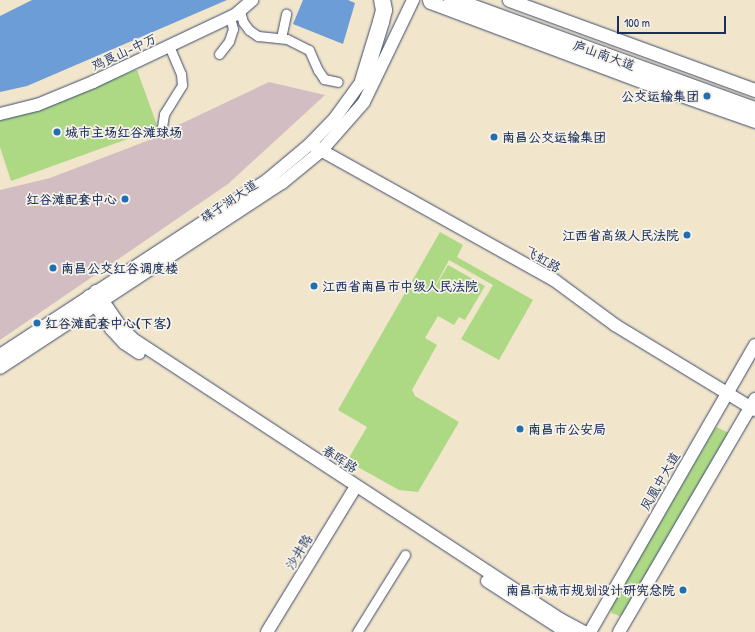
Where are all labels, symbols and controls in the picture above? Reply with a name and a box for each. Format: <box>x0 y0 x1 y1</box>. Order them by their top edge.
scale bar <box>619 8 728 34</box>
text: 100 m <box>624 14 650 31</box>
street label: 鸡良山-中万 <box>89 30 159 74</box>
street label: 庐山南大道 <box>571 37 637 73</box>
place label: 公交运输集团 <box>621 88 699 104</box>
marker: 公交运输集团 <box>702 91 712 101</box>
place label: 城市主场红谷滩球场 <box>65 124 182 140</box>
marker: 城市主场红谷滩球场 <box>52 127 62 137</box>
place label: 南昌公交运输集团 <box>502 129 606 145</box>
marker: 南昌公交运输集团 <box>489 132 499 142</box>
street label: 碟子湖大道 <box>198 176 260 226</box>
place label: 红谷滩配套中心 <box>26 191 117 207</box>
marker: 红谷滩配套中心 <box>120 194 130 204</box>
place label: 江西省高级人民法院 <box>562 227 679 243</box>
marker: 江西省高级人民法院 <box>682 230 692 240</box>
street label: 飞虹路 <box>522 242 564 276</box>
place label: 南昌公交红谷调度楼 <box>61 260 178 276</box>
marker: 南昌公交红谷调度楼 <box>48 263 58 273</box>
place label: 江西省南昌市中级人民法院 <box>322 278 478 294</box>
marker: 江西省南昌市中级人民法院 <box>309 281 319 291</box>
place label: 红谷滩配套中心(下客) <box>45 315 171 331</box>
marker: 红谷滩配套中心(下客) <box>32 318 42 328</box>
place label: 南昌市公安局 <box>528 421 606 437</box>
marker: 南昌市公安局 <box>515 424 525 434</box>
street label: 春晖路 <box>319 442 361 476</box>
street label: 凤凰中大道 <box>637 449 683 513</box>
street label: 沙井路 <box>282 531 316 573</box>
place label: 南昌市城市规划设计研究总院 <box>506 582 675 598</box>
marker: 南昌市城市规划设计研究总院 <box>678 585 688 595</box>

